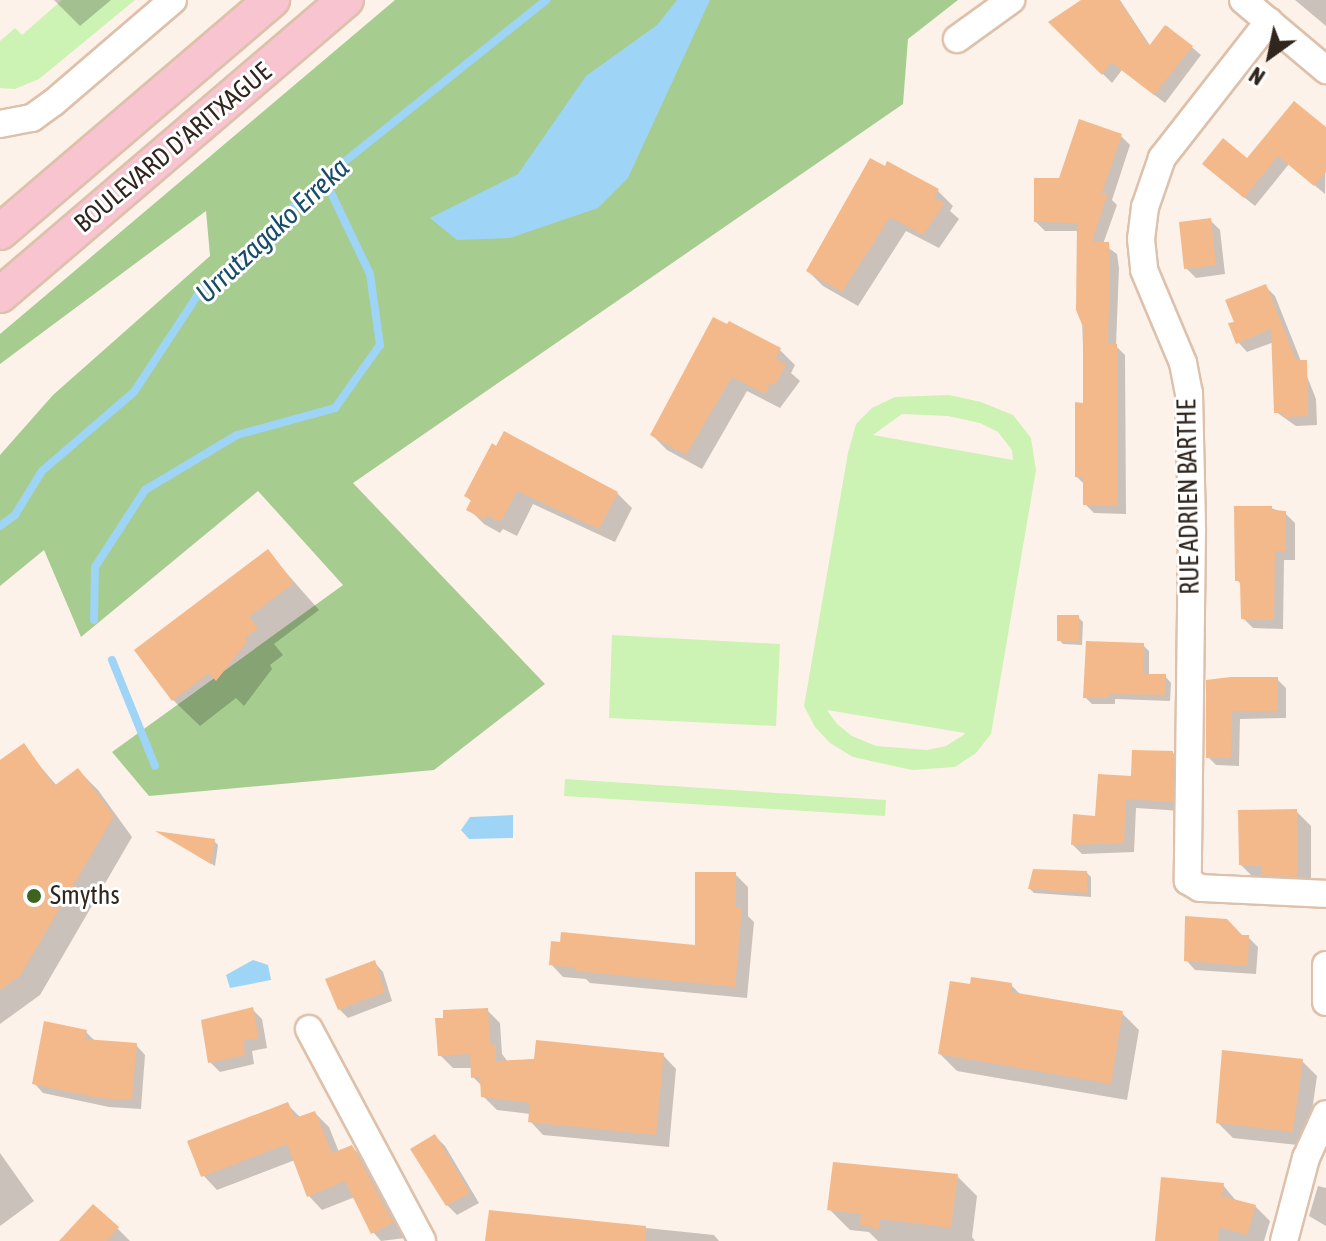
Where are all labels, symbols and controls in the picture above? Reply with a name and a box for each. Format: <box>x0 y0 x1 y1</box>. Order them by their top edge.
north arrow <box>1230 16 1310 96</box>
street label: BOULEVARD D'ARITXAGUE <box>68 57 278 239</box>
text: N <box>1244 62 1269 91</box>
water label: Urrutzagako Erreka <box>189 151 355 309</box>
street label: RUE ADRIEN BARTHE <box>1172 399 1206 595</box>
place label: Smyths <box>50 880 120 912</box>
marker: Smyths <box>25 887 43 905</box>

